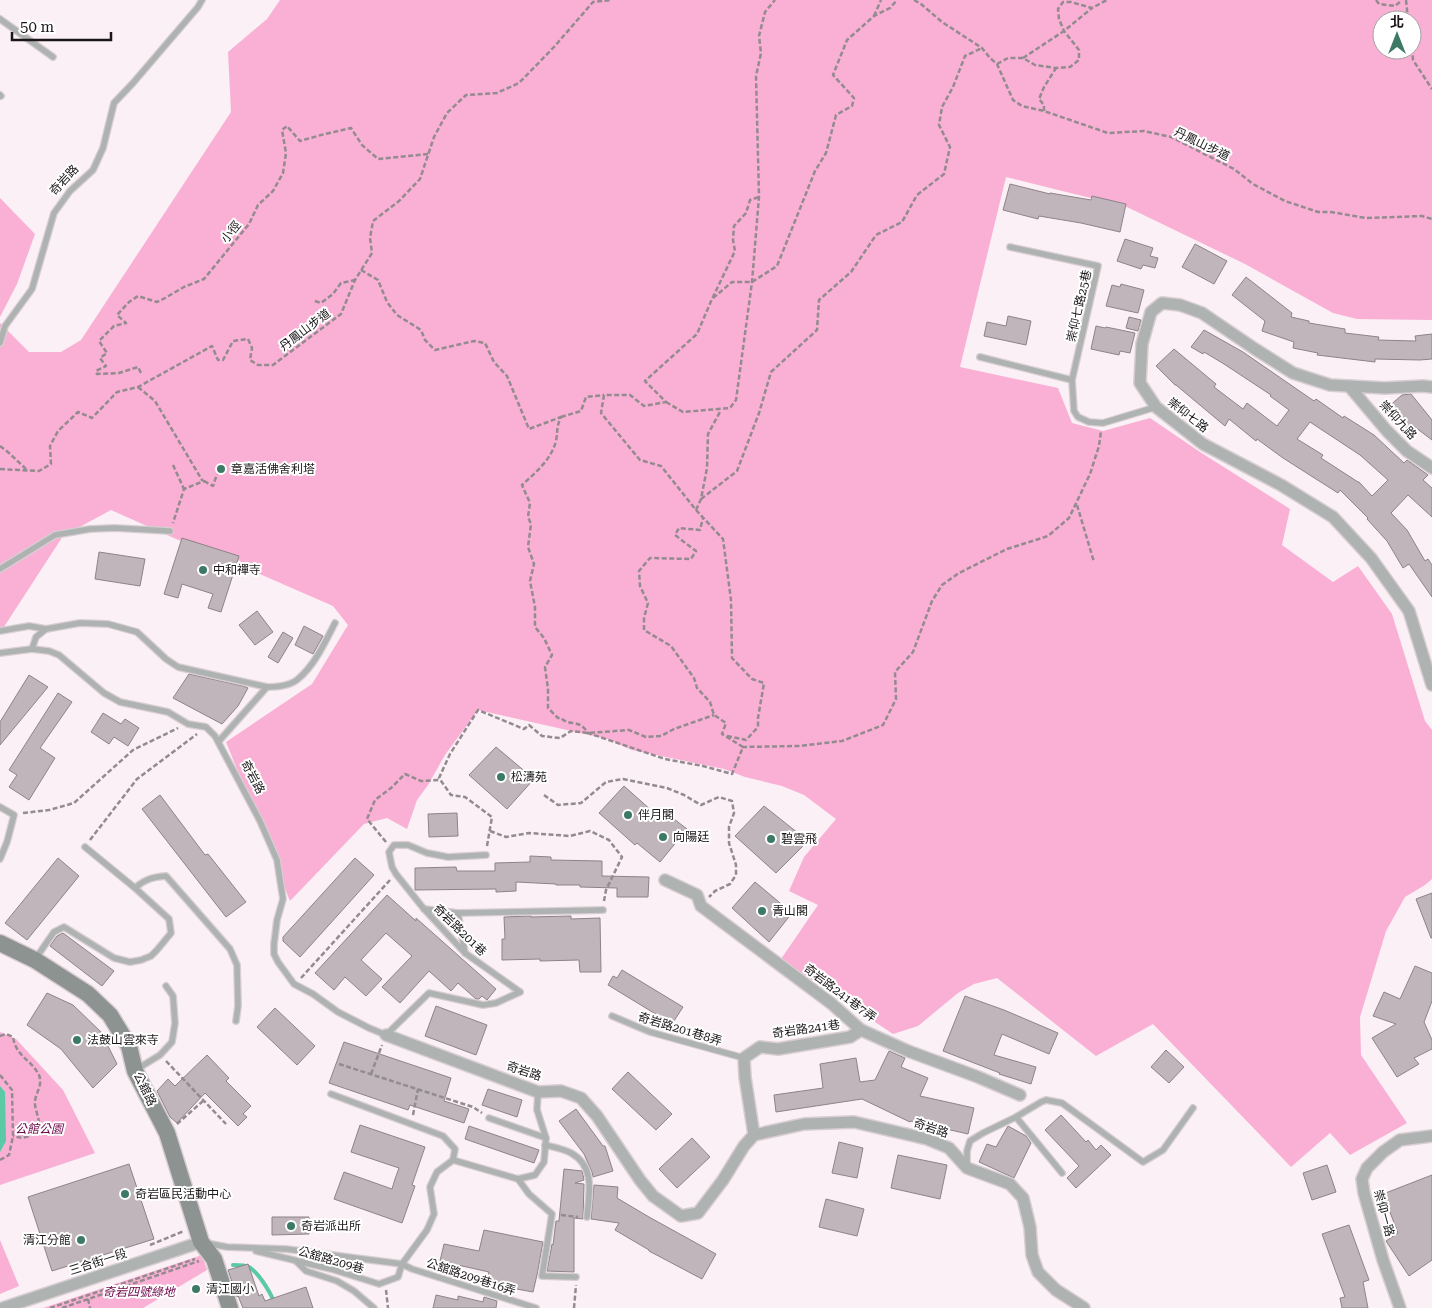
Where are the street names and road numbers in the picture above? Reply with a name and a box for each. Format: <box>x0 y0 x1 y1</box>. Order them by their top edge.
street label: 丹鳳山步道 <box>1172 125 1232 163</box>
street label: 奇岩路 <box>47 162 81 198</box>
street label: 小徑 <box>218 218 244 246</box>
street label: 崇仰七路25巷 <box>1064 269 1094 343</box>
street label: 丹鳳山步道 <box>277 306 333 354</box>
street label: 崇仰七路 <box>1165 395 1211 435</box>
street label: 崇仰九路 <box>1377 398 1419 442</box>
street label: 奇岩路 <box>238 758 268 796</box>
street label: 奇岩路201巷 <box>431 901 489 959</box>
street label: 奇岩路241巷7弄 <box>801 961 879 1025</box>
street label: 奇岩路201巷8弄 <box>636 1010 724 1048</box>
street label: 奇岩路241巷 <box>771 1017 841 1041</box>
street label: 奇岩路 <box>505 1059 543 1083</box>
street label: 公舘路 <box>131 1070 159 1108</box>
street label: 奇岩路 <box>912 1116 950 1140</box>
street label: 崇仰一路 <box>1371 1188 1397 1238</box>
street label: 公舘路209巷 <box>296 1244 366 1276</box>
street label: 三合街一段 <box>67 1246 129 1278</box>
street label: 公舘路209巷16弄 <box>424 1256 518 1298</box>

